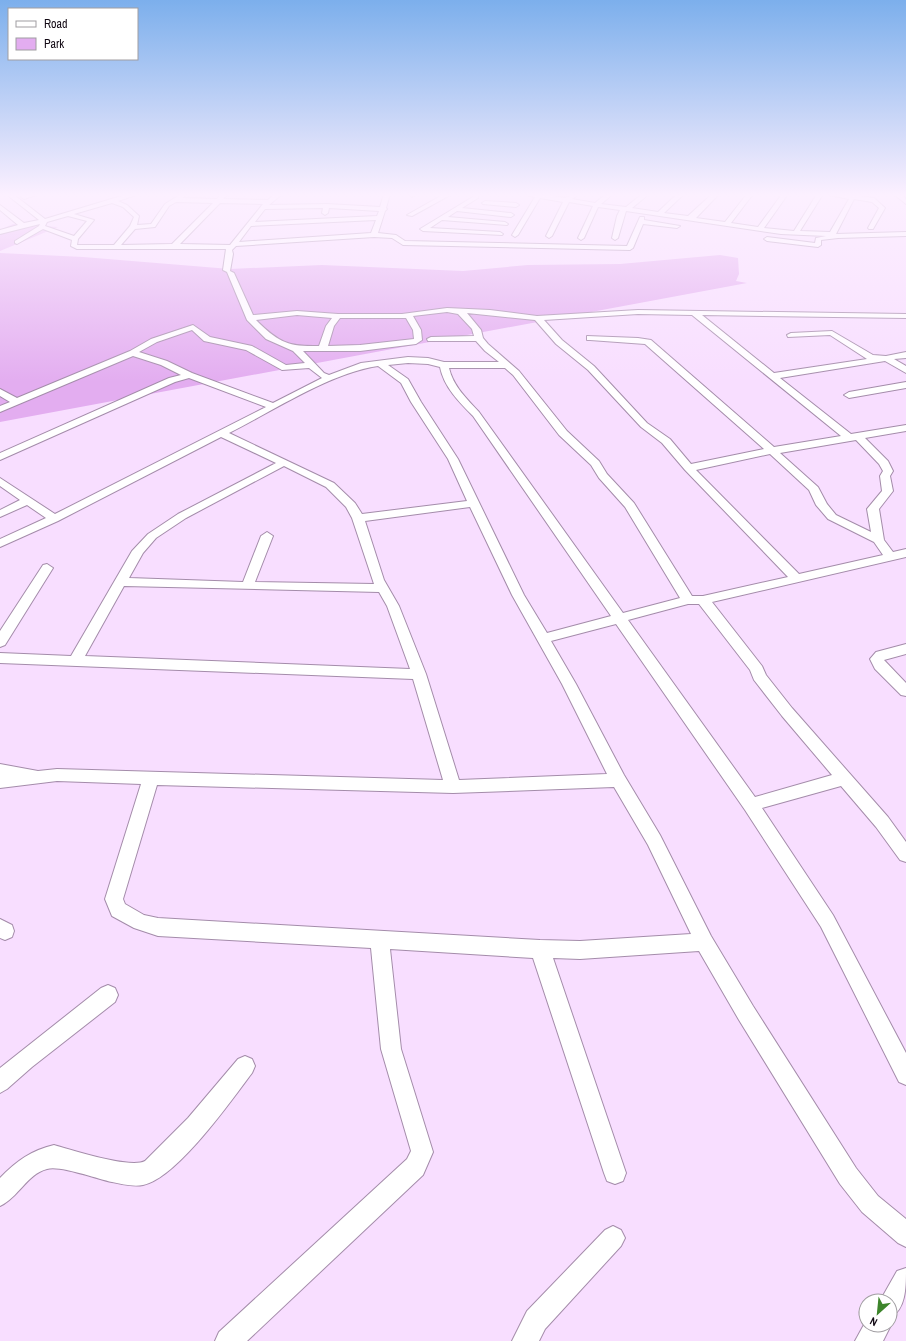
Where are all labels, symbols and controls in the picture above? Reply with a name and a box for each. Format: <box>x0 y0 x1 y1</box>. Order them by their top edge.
legend <box>8 8 138 60</box>
text: Road <box>44 16 68 32</box>
text: Park <box>44 36 64 52</box>
north arrow <box>858 1293 898 1333</box>
text: N <box>867 1314 880 1330</box>

